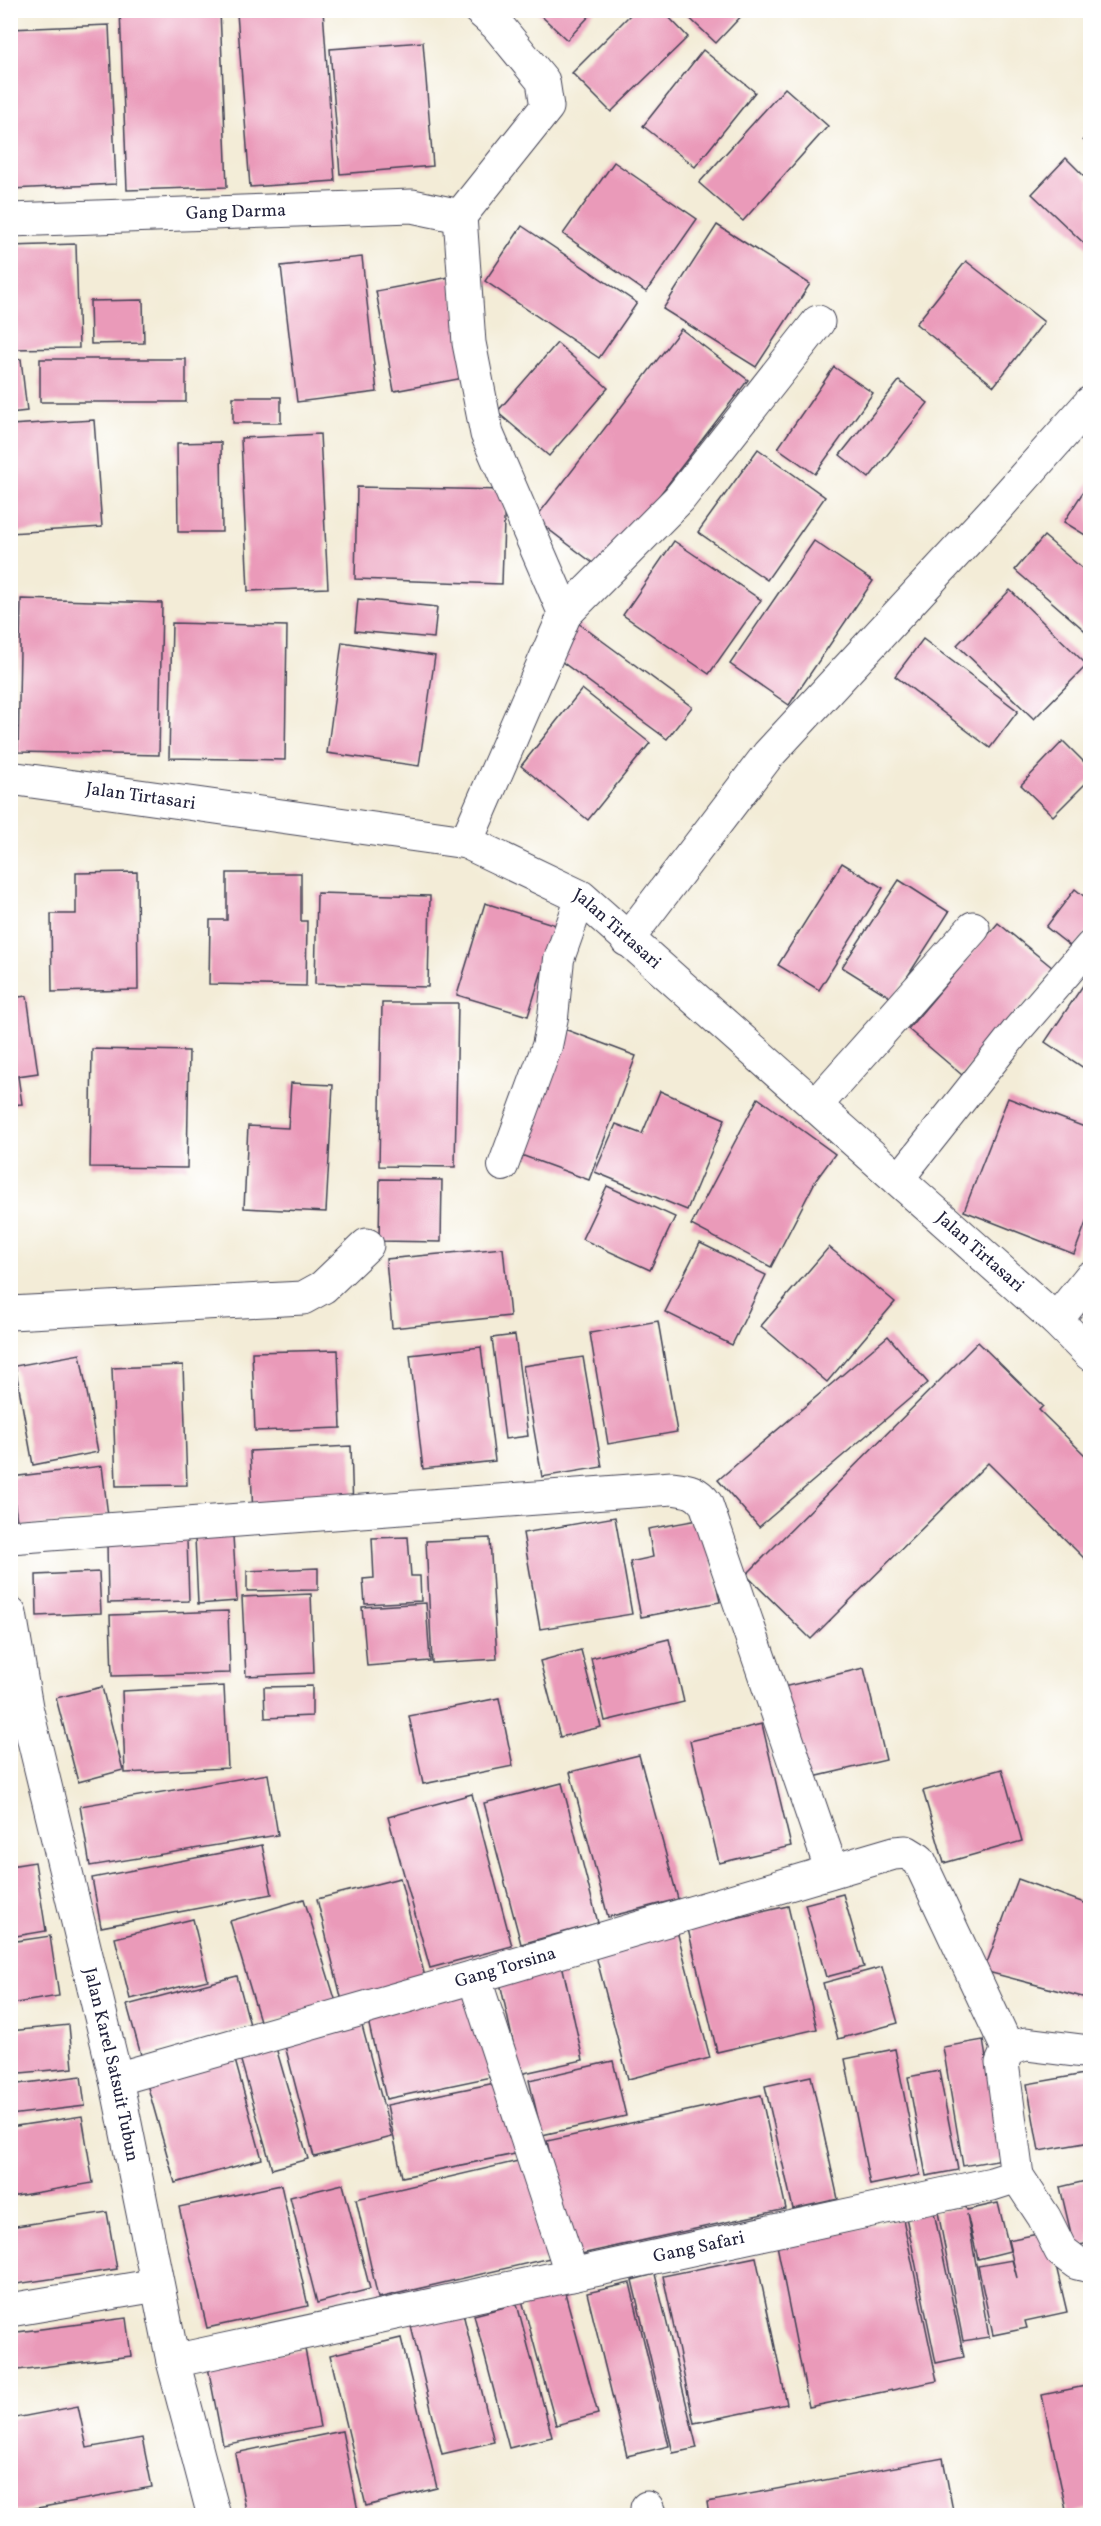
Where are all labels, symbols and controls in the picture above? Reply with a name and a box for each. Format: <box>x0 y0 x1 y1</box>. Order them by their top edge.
street label: Gang Darma <box>185 198 286 226</box>
street label: Jalan Tirtasari <box>84 776 197 816</box>
street label: Jalan Tirtasari <box>569 883 667 975</box>
street label: Jalan Tirtasari <box>930 1206 1029 1298</box>
street label: Gang Torsina <box>452 1941 559 1994</box>
street label: Jalan Karel Satsuit Tubun <box>77 1965 145 2164</box>
street label: Gang Safari <box>651 2225 747 2269</box>

